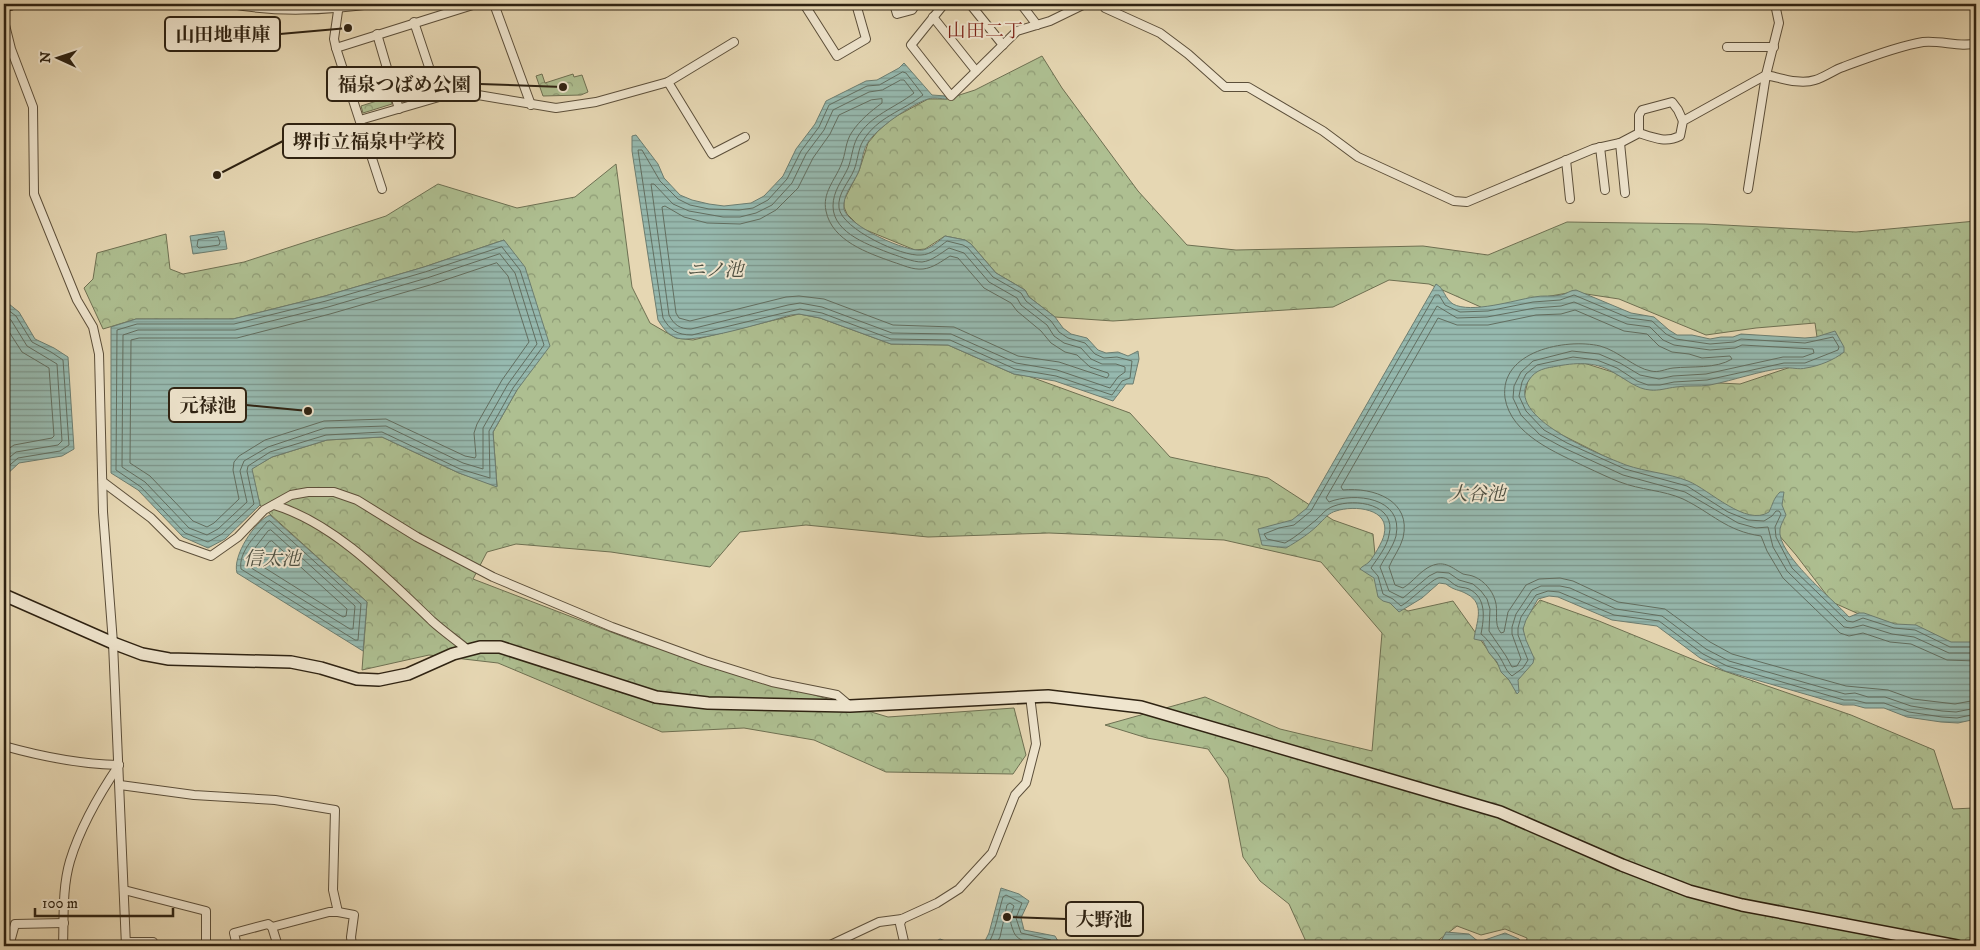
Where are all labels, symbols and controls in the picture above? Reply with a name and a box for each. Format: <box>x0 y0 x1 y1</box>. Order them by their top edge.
callout: 山田地車庫 <box>165 17 280 51</box>
district label: 山田二丁 <box>947 20 1023 43</box>
text: 山田地車庫 <box>175 24 271 47</box>
north arrow <box>32 32 82 82</box>
text: N <box>37 51 55 64</box>
callout: 福泉つばめ公園 <box>327 67 480 101</box>
text: 福泉つばめ公園 <box>337 74 471 97</box>
callout: 堺市立福泉中学校 <box>283 124 455 158</box>
text: 堺市立福泉中学校 <box>293 131 445 154</box>
water label: ニノ池 <box>686 259 745 282</box>
callout: 元禄池 <box>169 388 246 422</box>
text: 元禄池 <box>179 395 237 418</box>
water label: 大谷池 <box>1448 483 1507 506</box>
water label: 信太池 <box>243 548 302 571</box>
scale bar <box>35 885 172 917</box>
text: 100 m <box>42 894 78 913</box>
callout: 大野池 <box>1066 902 1143 936</box>
text: 大野池 <box>1075 909 1133 932</box>

